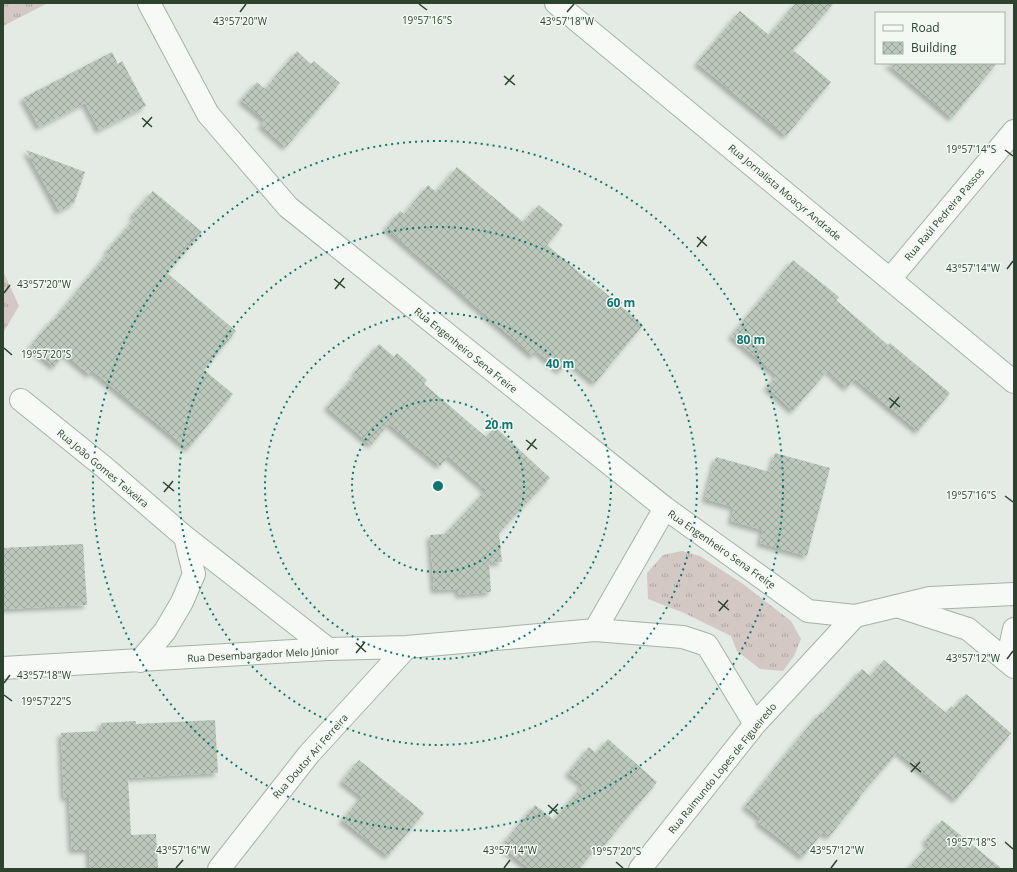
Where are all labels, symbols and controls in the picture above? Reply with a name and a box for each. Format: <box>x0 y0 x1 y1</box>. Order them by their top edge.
legend <box>875 12 1005 64</box>
text: 19°57'16"S <box>402 13 452 27</box>
text: 43°57'20"W <box>213 14 268 28</box>
text: 43°57'18"W <box>540 14 595 28</box>
text: Road <box>911 19 940 36</box>
text: Building <box>911 39 957 56</box>
street label: Rua Jornalista Moacyr Andrade <box>726 141 845 244</box>
text: 19°57'14"S <box>946 142 996 156</box>
street label: Rua Raúl Pedreira Passos <box>901 164 987 264</box>
text: 43°57'14"W <box>946 261 1001 275</box>
text: 43°57'20"W <box>17 277 72 291</box>
text: 60 m <box>607 294 635 311</box>
street label: Rua Engenheiro Sena Freire <box>412 304 521 396</box>
text: 80 m <box>737 331 765 348</box>
text: 19°57'20"S <box>21 347 71 361</box>
text: 40 m <box>546 355 574 372</box>
text: 20 m <box>485 416 513 433</box>
street label: Rua João Gomes Teixeira <box>54 426 152 510</box>
centre of rings <box>431 479 445 493</box>
text: 19°57'16"S <box>946 488 996 502</box>
street label: Rua Engenheiro Sena Freire <box>665 506 779 592</box>
street label: Rua Desembargador Melo Júnior <box>187 643 339 665</box>
text: 43°57'12"W <box>946 651 1001 665</box>
text: 43°57'18"W <box>17 668 72 682</box>
text: 19°57'22"S <box>21 694 71 708</box>
street label: Rua Raimundo Lopes de Figueiredo <box>665 700 779 836</box>
street label: Rua Doutor Ari Ferreira <box>269 710 351 802</box>
text: 19°57'18"S <box>946 835 996 849</box>
text: 43°57'16"W <box>156 843 211 857</box>
text: 43°57'14"W <box>483 843 538 857</box>
text: 43°57'12"W <box>810 843 865 857</box>
text: 19°57'20"S <box>591 844 641 858</box>

